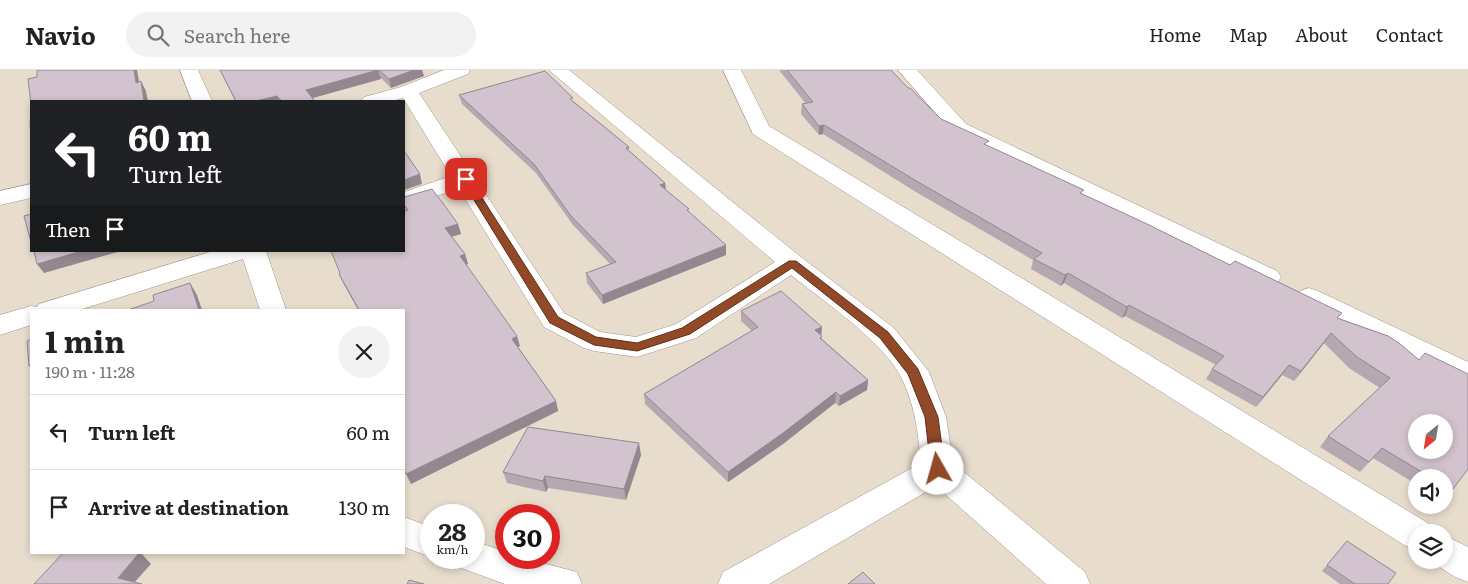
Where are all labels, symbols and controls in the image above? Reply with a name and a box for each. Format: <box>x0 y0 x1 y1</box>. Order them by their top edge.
search box <box>126 12 476 57</box>
text: Navio <box>25 17 96 52</box>
icon: search <box>144 21 172 49</box>
text: Search here <box>184 21 290 49</box>
text: Home <box>1149 21 1201 48</box>
text: Map <box>1229 21 1267 48</box>
text: About <box>1295 21 1348 48</box>
text: Contact <box>1376 21 1443 48</box>
text: 60 m <box>128 110 212 162</box>
icon: left <box>45 120 110 185</box>
text: Turn left <box>128 157 222 190</box>
pin <box>445 158 487 200</box>
icon: arrive <box>452 165 480 193</box>
text: Then <box>45 215 91 243</box>
icon: arrive <box>101 215 129 243</box>
text: 1 min <box>45 318 125 362</box>
button: close <box>338 326 390 378</box>
text: 190 m · 11:28 <box>45 359 135 383</box>
north arrow <box>1408 414 1452 459</box>
map controls <box>1408 414 1453 569</box>
icon: left <box>45 418 73 446</box>
text: Turn left <box>88 418 175 446</box>
text: 60 m <box>347 418 390 446</box>
position arrow <box>911 442 963 494</box>
button: sound <box>1408 469 1453 514</box>
icon: arrive <box>45 493 73 521</box>
text: Arrive at destination <box>88 493 289 521</box>
text: 130 m <box>339 493 390 521</box>
speed limit sign: 30 <box>495 504 560 569</box>
text: 28 <box>438 512 467 549</box>
button: layers <box>1408 524 1453 569</box>
text: km/h <box>437 540 468 558</box>

